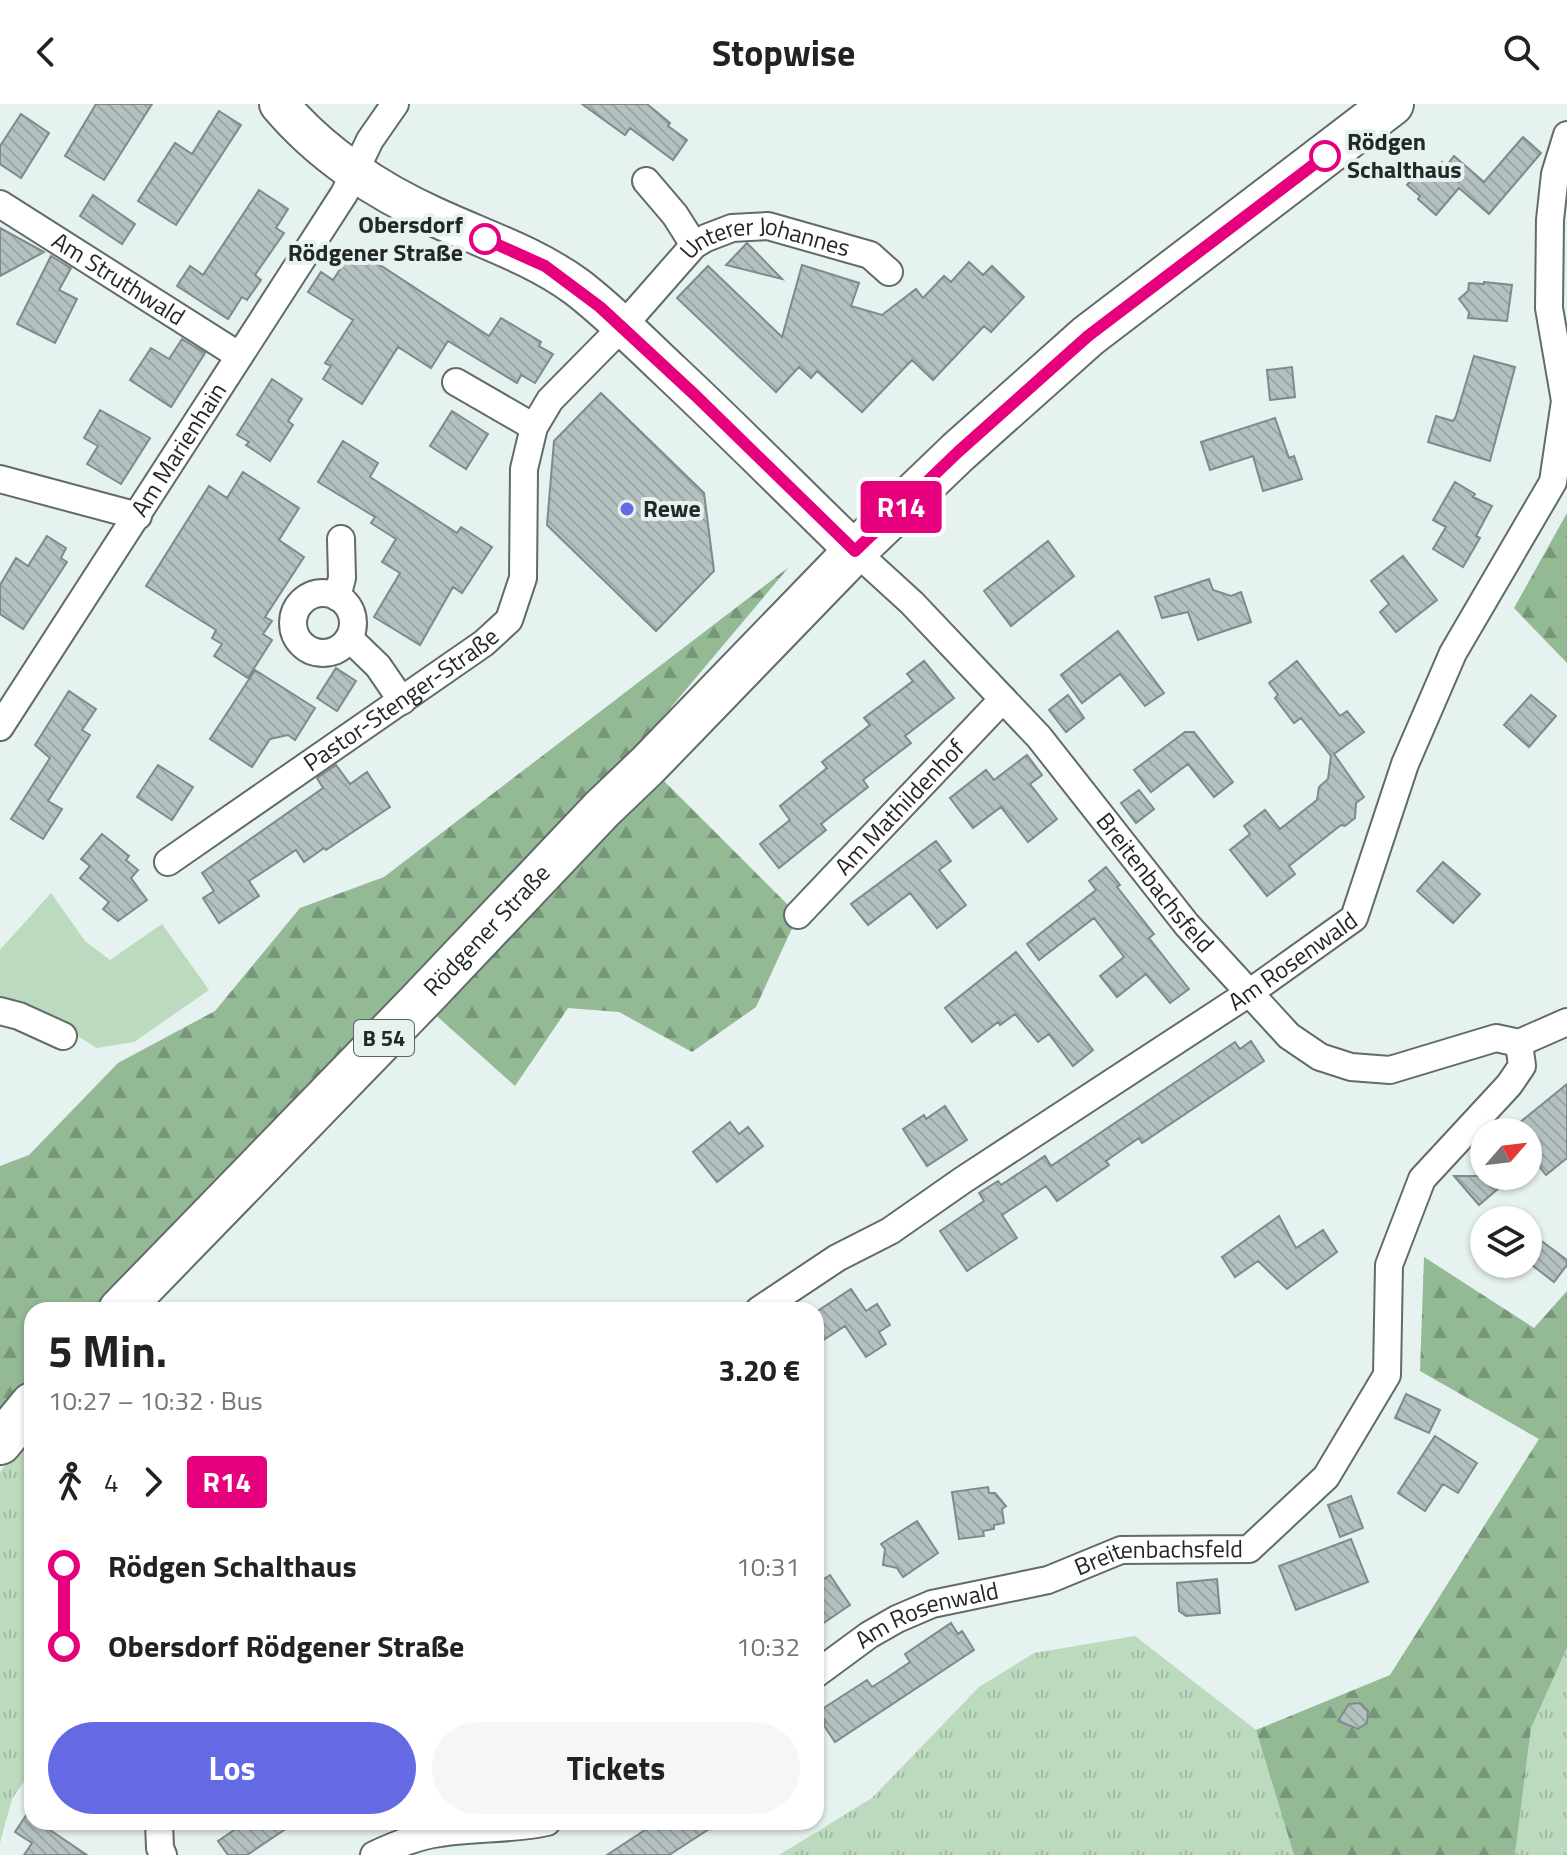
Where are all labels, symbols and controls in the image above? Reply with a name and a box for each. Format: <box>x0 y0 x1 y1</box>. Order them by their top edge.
text: Stopwise <box>712 25 855 80</box>
icon: back <box>24 30 68 74</box>
icon: search <box>1499 30 1543 74</box>
place label: Rödgen Schalthaus <box>1347 123 1462 187</box>
marker: Rödgen Schalthaus <box>1310 141 1340 171</box>
place label: Obersdorf Rödgener Straße <box>288 206 463 270</box>
street label: Unterer Johannes <box>670 207 854 267</box>
street label: Am Struthwald <box>45 222 192 334</box>
marker: Obersdorf Rödgener Straße <box>470 224 500 254</box>
street label: Am Marienhain <box>121 375 235 523</box>
line badge: R14 <box>855 481 947 533</box>
text: R14 <box>877 485 925 528</box>
place label: Rewe <box>643 490 701 526</box>
marker: Rewe <box>618 500 636 518</box>
street label: Pastor-Stenger-Straße <box>296 619 507 780</box>
street label: Am Mathildenhof <box>826 731 973 883</box>
street label: Breitenbachsfeld <box>1088 804 1223 960</box>
street label: Rödgener Straße <box>415 855 558 1004</box>
street label: Am Rosenwald <box>1220 902 1364 1019</box>
road number: B 54 <box>354 1020 414 1056</box>
north arrow <box>1470 1118 1542 1190</box>
map controls <box>1470 1118 1542 1278</box>
button: layers <box>1470 1206 1542 1278</box>
text: 5 Min. <box>48 1317 167 1384</box>
text: 3.20 € <box>719 1347 800 1393</box>
text: 10:27 – 10:32 · Bus <box>48 1381 263 1420</box>
icon: walk <box>48 1460 92 1504</box>
icon: forward <box>131 1460 175 1504</box>
text: R14 <box>203 1460 251 1503</box>
text: 4 <box>104 1463 119 1502</box>
street label: Breitenbachsfeld <box>1068 1530 1243 1584</box>
text: Rödgen Schalthaus <box>108 1543 357 1589</box>
text: 10:31 <box>736 1547 800 1586</box>
street label: Am Rosenwald <box>847 1572 1002 1657</box>
text: Obersdorf Rödgener Straße <box>108 1623 464 1669</box>
text: 10:32 <box>736 1627 800 1666</box>
button: Los <box>48 1722 416 1814</box>
button: Tickets <box>432 1722 800 1814</box>

